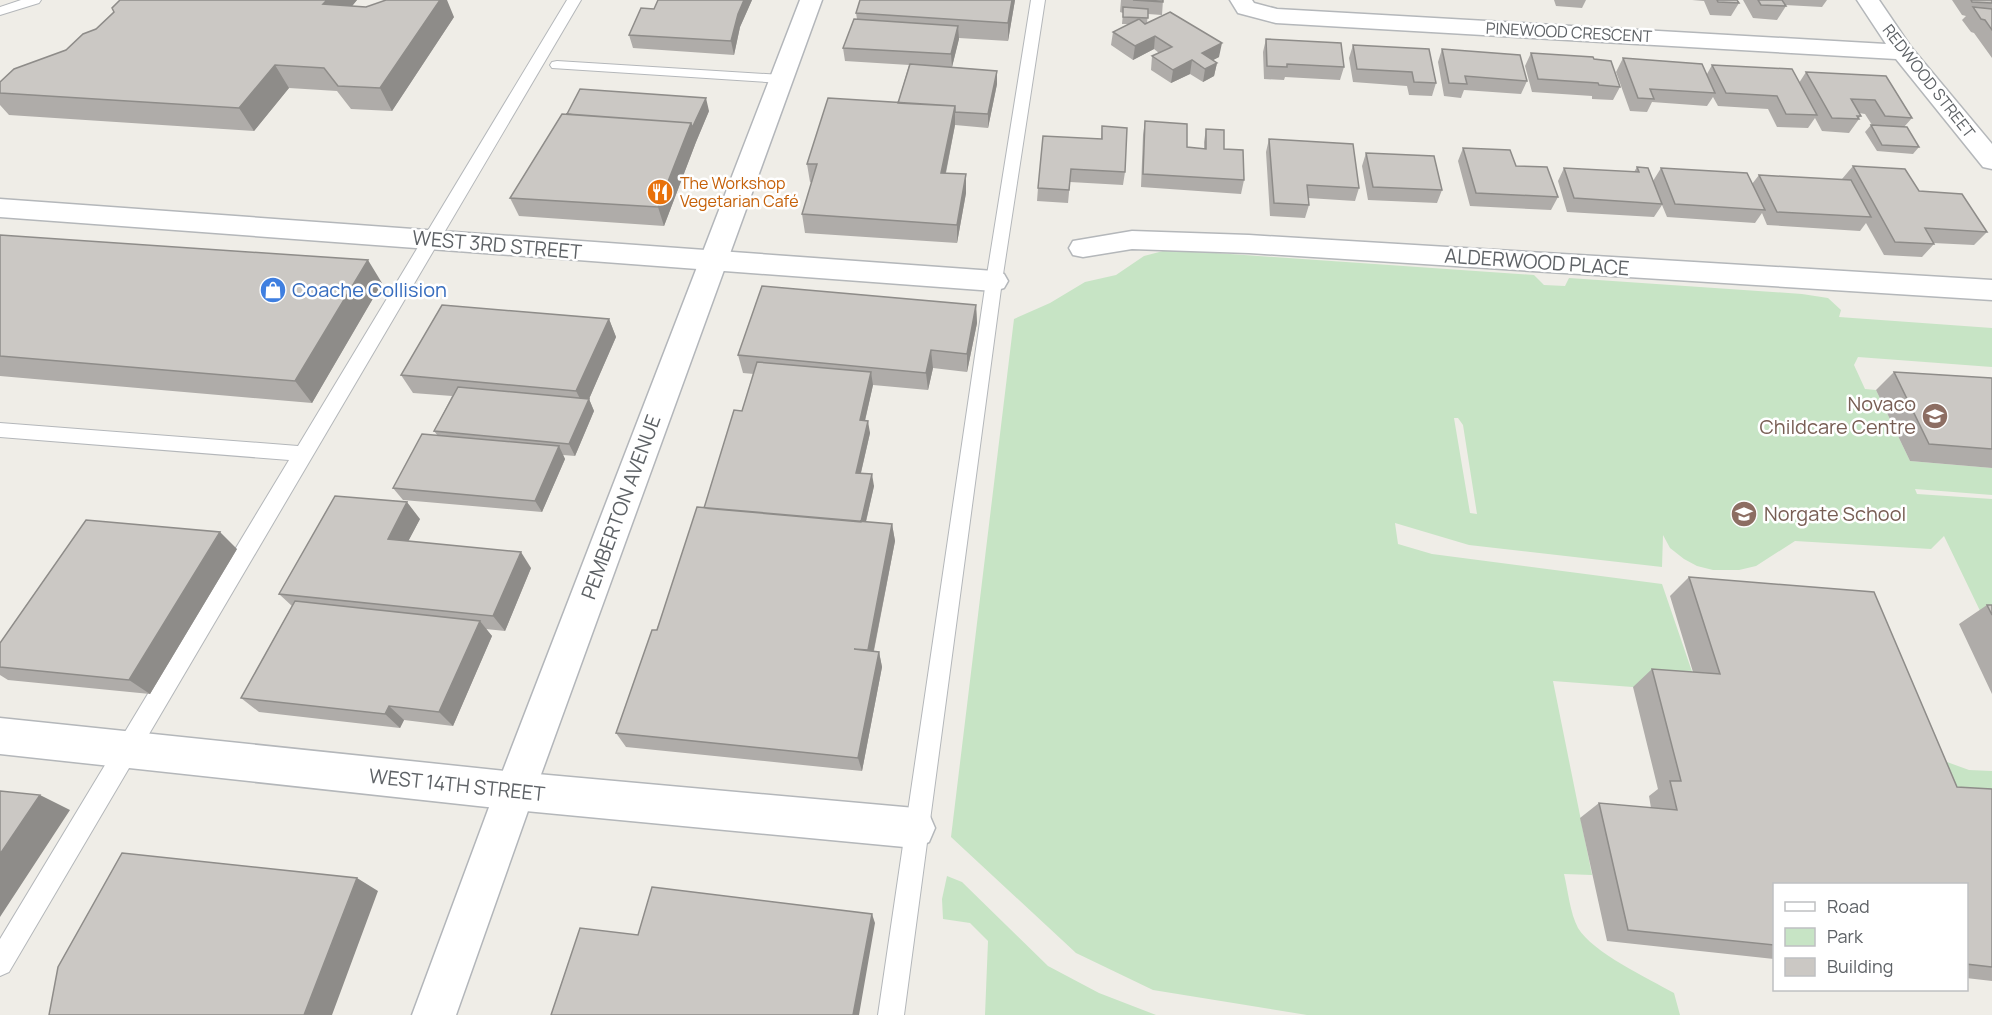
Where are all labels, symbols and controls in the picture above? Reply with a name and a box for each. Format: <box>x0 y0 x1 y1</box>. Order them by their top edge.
street label: PINEWOOD CRESCENT <box>1485 17 1653 47</box>
street label: REDWOOD STREET <box>1878 20 1981 143</box>
place label: The Workshop Vegetarian Café <box>680 172 799 212</box>
restaurant icon: The Workshop Vegetarian Café <box>645 177 675 207</box>
street label: WEST 3RD STREET <box>411 224 583 265</box>
street label: ALDERWOOD PLACE <box>1444 242 1630 281</box>
shop icon: Coache Collision <box>258 275 288 305</box>
place label: Coache Collision <box>292 276 447 303</box>
place label: Novaco Childcare Centre <box>1760 390 1916 440</box>
school or university icon: Novaco Childcare Centre <box>1920 401 1950 431</box>
street label: PEMBERTON AVENUE <box>575 411 666 603</box>
school or university icon: Norgate School <box>1729 499 1759 529</box>
place label: Norgate School <box>1764 500 1906 527</box>
street label: WEST 14TH STREET <box>368 762 546 807</box>
legend <box>1773 883 1968 991</box>
text: Road <box>1827 894 1870 918</box>
text: Park <box>1827 924 1864 948</box>
text: Building <box>1827 954 1893 978</box>

